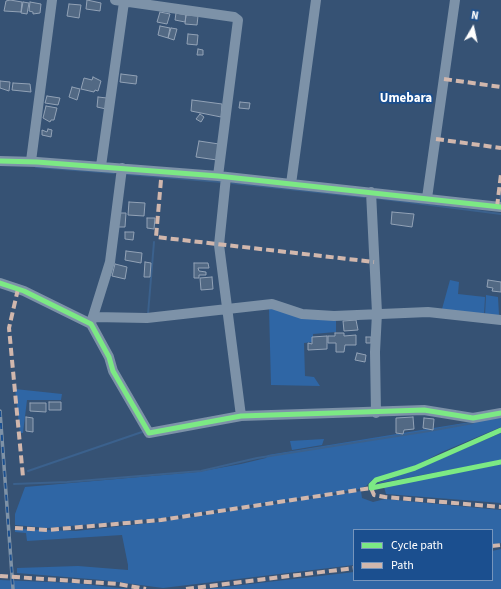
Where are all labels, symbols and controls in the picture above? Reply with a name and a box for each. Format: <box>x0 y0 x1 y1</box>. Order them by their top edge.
north arrow <box>453 8 493 48</box>
text: N <box>470 8 480 24</box>
district label: Umebara <box>380 91 432 107</box>
legend <box>353 529 493 581</box>
text: Cycle path <box>391 537 443 554</box>
text: Path <box>391 557 414 574</box>

